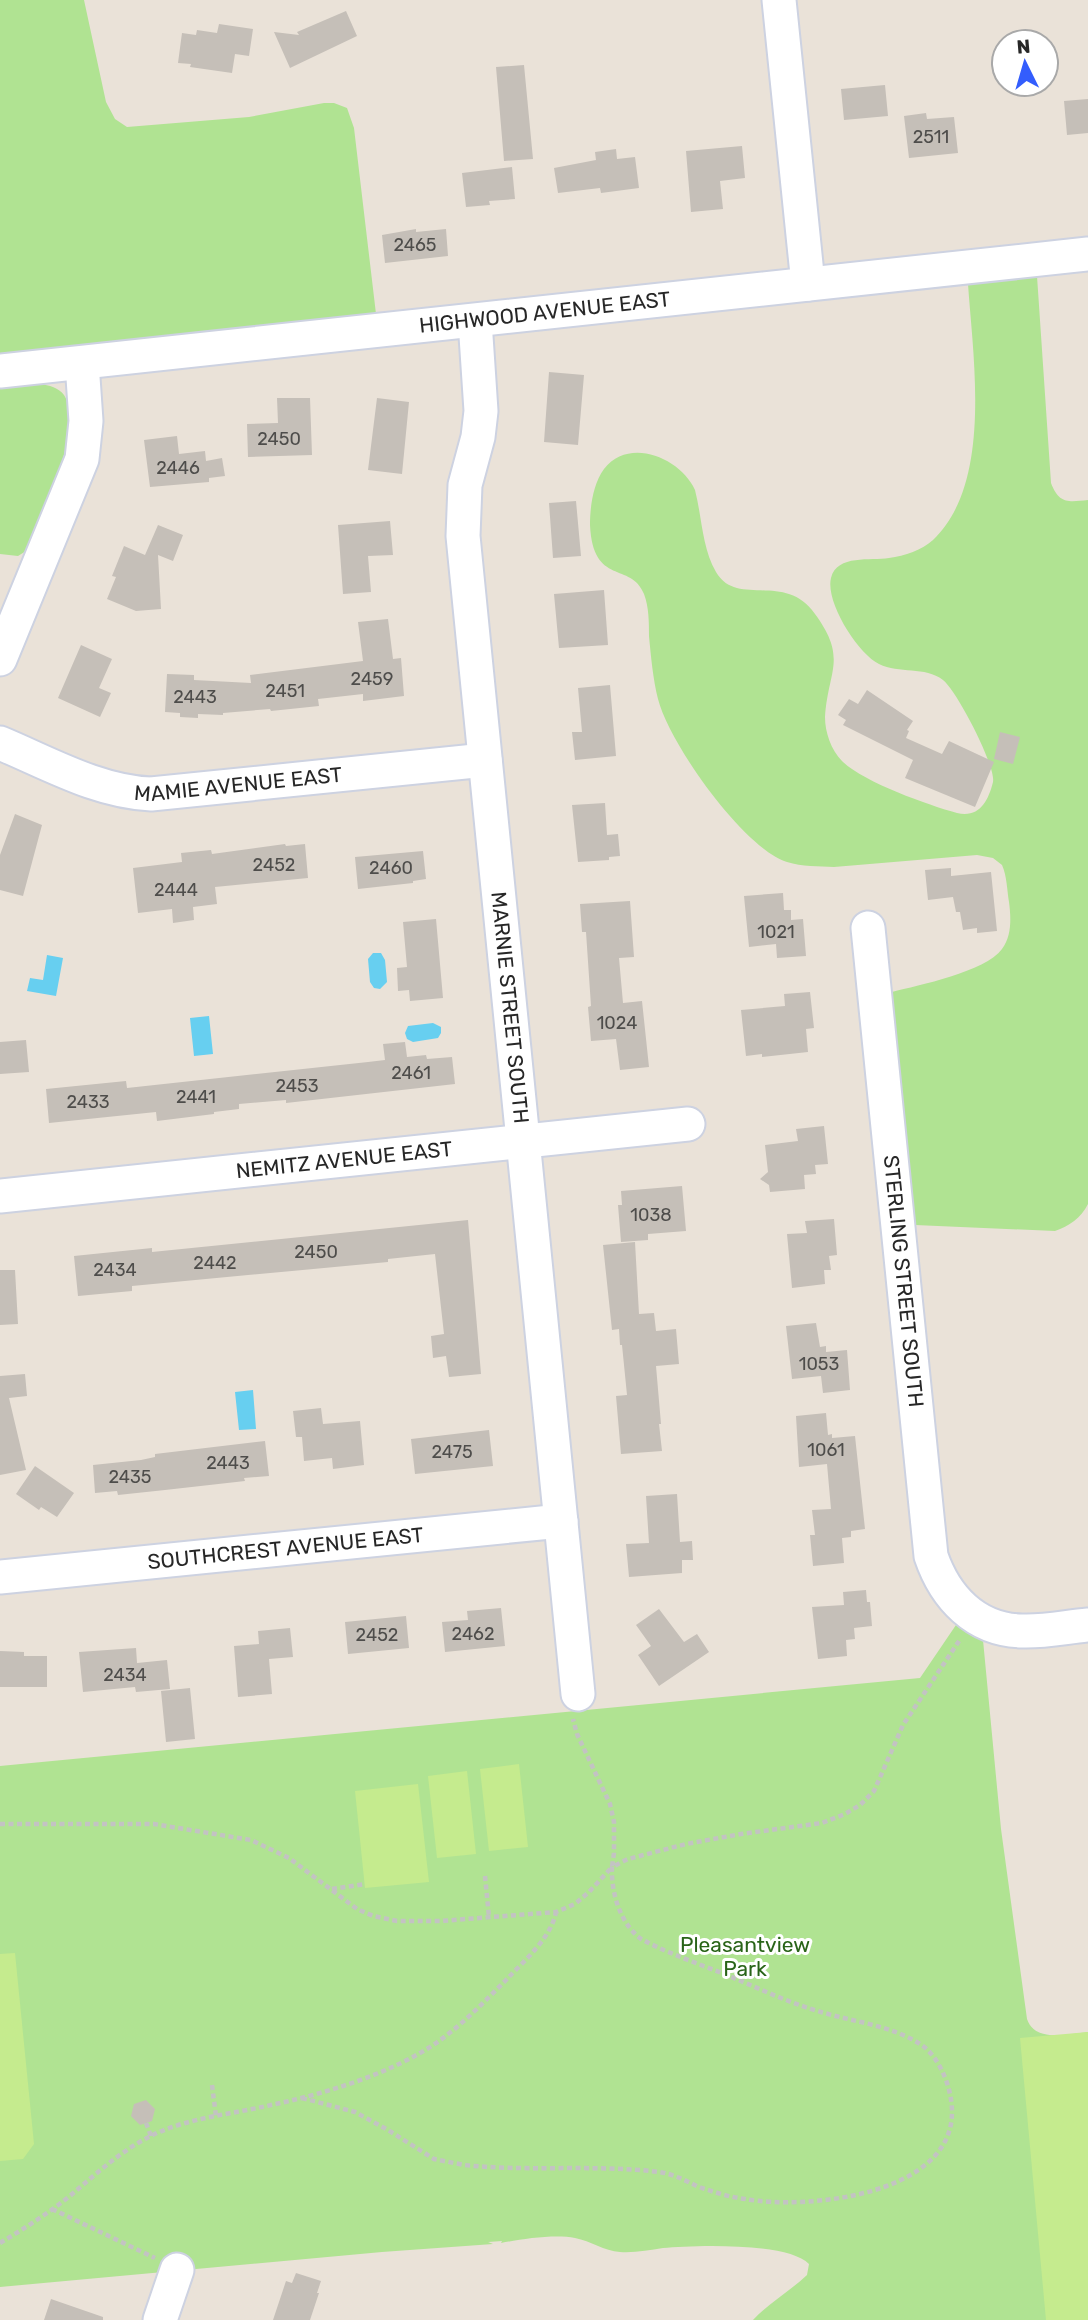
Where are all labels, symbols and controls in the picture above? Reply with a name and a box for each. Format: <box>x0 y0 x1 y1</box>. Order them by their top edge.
north arrow <box>990 28 1060 98</box>
text: N <box>1016 35 1031 59</box>
house number: 2511 <box>913 126 949 148</box>
house number: 2465 <box>393 234 437 256</box>
street label: HIGHWOOD AVENUE EAST <box>418 286 672 338</box>
house number: 2450 <box>257 428 301 450</box>
house number: 2446 <box>156 457 200 479</box>
house number: 2459 <box>351 668 393 690</box>
house number: 2451 <box>265 680 305 702</box>
house number: 2443 <box>173 686 217 708</box>
street label: MAMIE AVENUE EAST <box>133 762 343 806</box>
house number: 2452 <box>253 854 295 876</box>
house number: 2460 <box>369 857 413 879</box>
house number: 2444 <box>154 879 198 901</box>
street label: MARNIE STREET SOUTH <box>486 890 534 1125</box>
house number: 1021 <box>757 921 795 943</box>
house number: 1024 <box>597 1012 637 1034</box>
house number: 2461 <box>391 1062 431 1084</box>
house number: 2453 <box>275 1075 319 1097</box>
house number: 2441 <box>176 1086 216 1108</box>
house number: 2433 <box>66 1091 110 1113</box>
street label: NEMITZ AVENUE EAST <box>235 1136 454 1183</box>
street label: STERLING STREET SOUTH <box>879 1154 929 1409</box>
house number: 1038 <box>630 1204 672 1226</box>
house number: 2450 <box>294 1241 338 1263</box>
house number: 2442 <box>193 1252 237 1274</box>
house number: 2434 <box>93 1259 137 1281</box>
house number: 1053 <box>799 1353 839 1375</box>
house number: 1061 <box>807 1439 845 1461</box>
house number: 2475 <box>431 1441 473 1463</box>
house number: 2443 <box>206 1452 250 1474</box>
house number: 2435 <box>108 1466 152 1488</box>
street label: SOUTHCREST AVENUE EAST <box>146 1522 425 1574</box>
house number: 2462 <box>452 1623 495 1645</box>
house number: 2452 <box>356 1624 398 1646</box>
house number: 2434 <box>103 1664 147 1686</box>
park label: Pleasantview Park <box>680 1932 810 1981</box>

